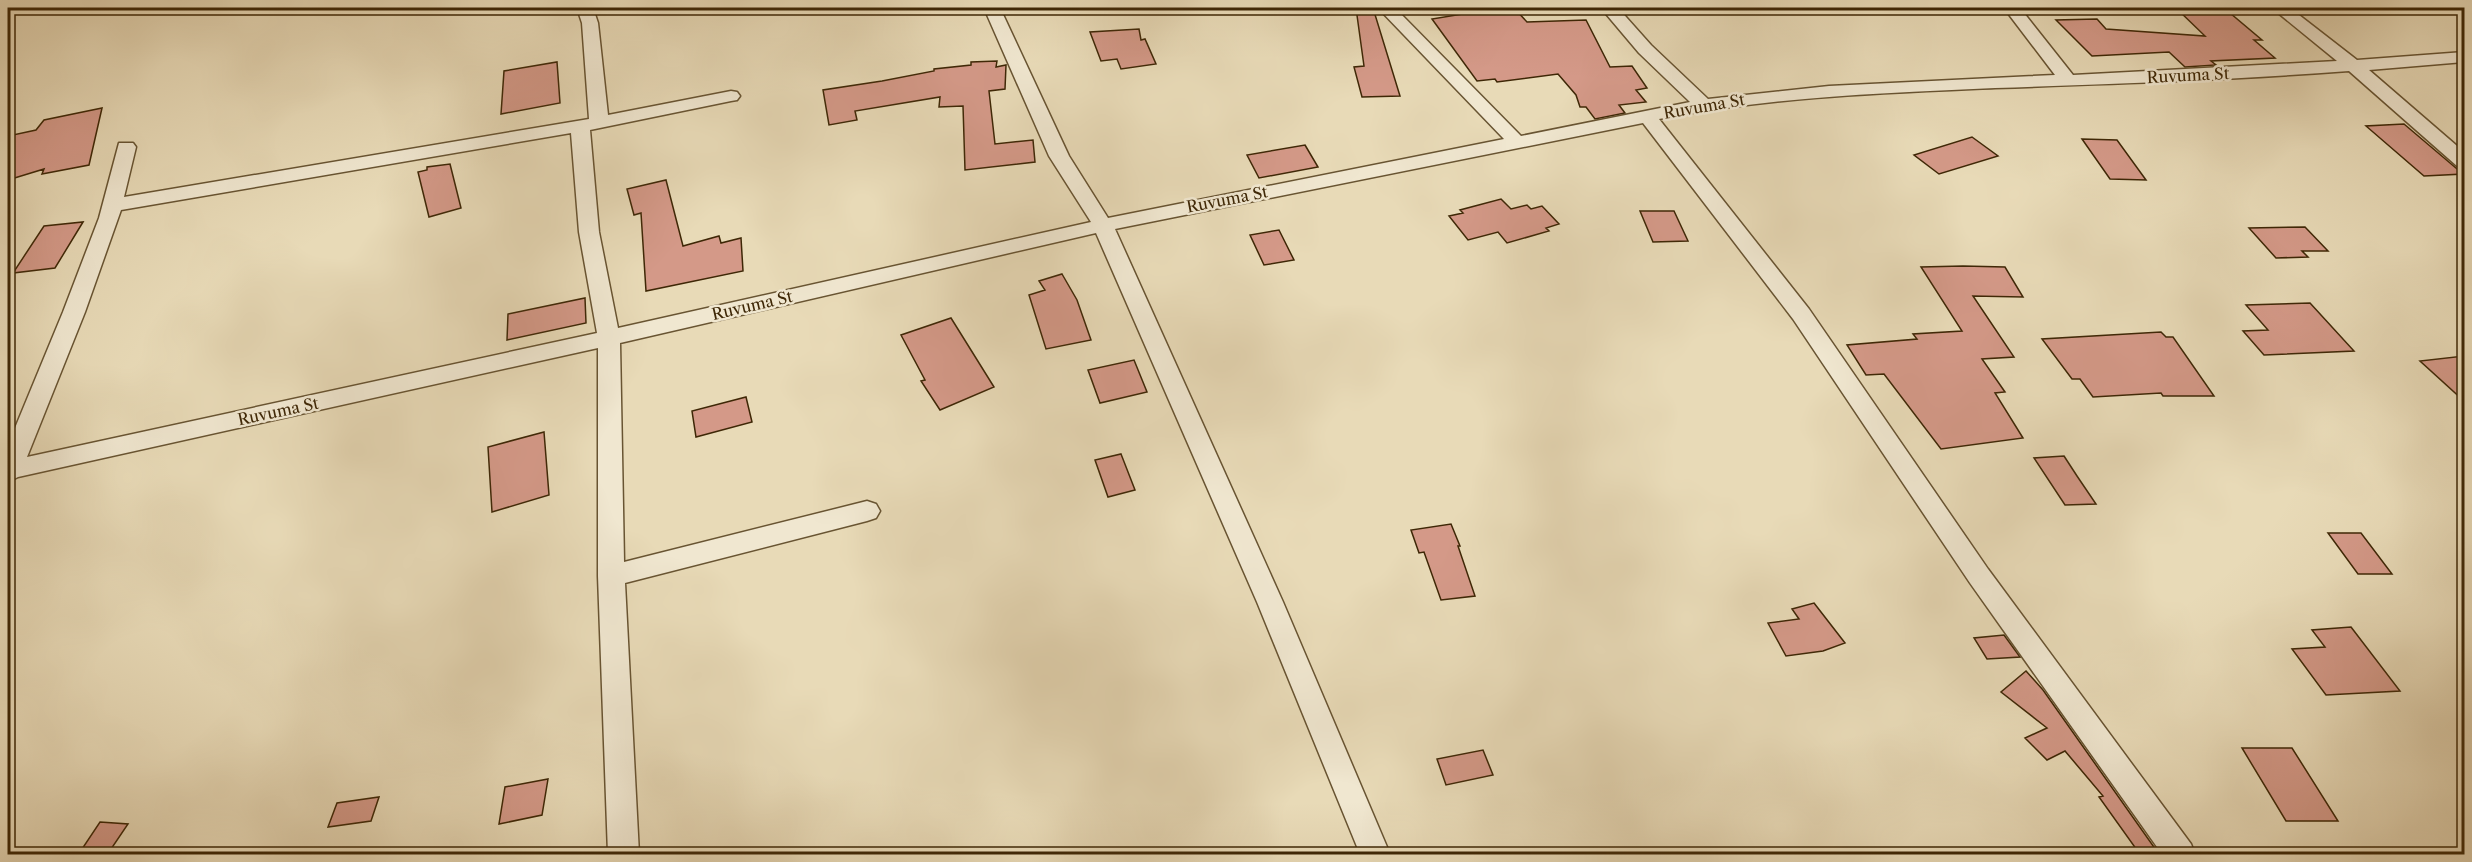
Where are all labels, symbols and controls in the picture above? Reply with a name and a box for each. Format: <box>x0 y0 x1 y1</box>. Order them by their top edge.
street label: Ruvuma St <box>2146 63 2230 87</box>
street label: Ruvuma St <box>1662 89 1747 123</box>
street label: Ruvuma St <box>1185 181 1270 217</box>
street label: Ruvuma St <box>710 286 795 324</box>
street label: Ruvuma St <box>236 393 321 429</box>

